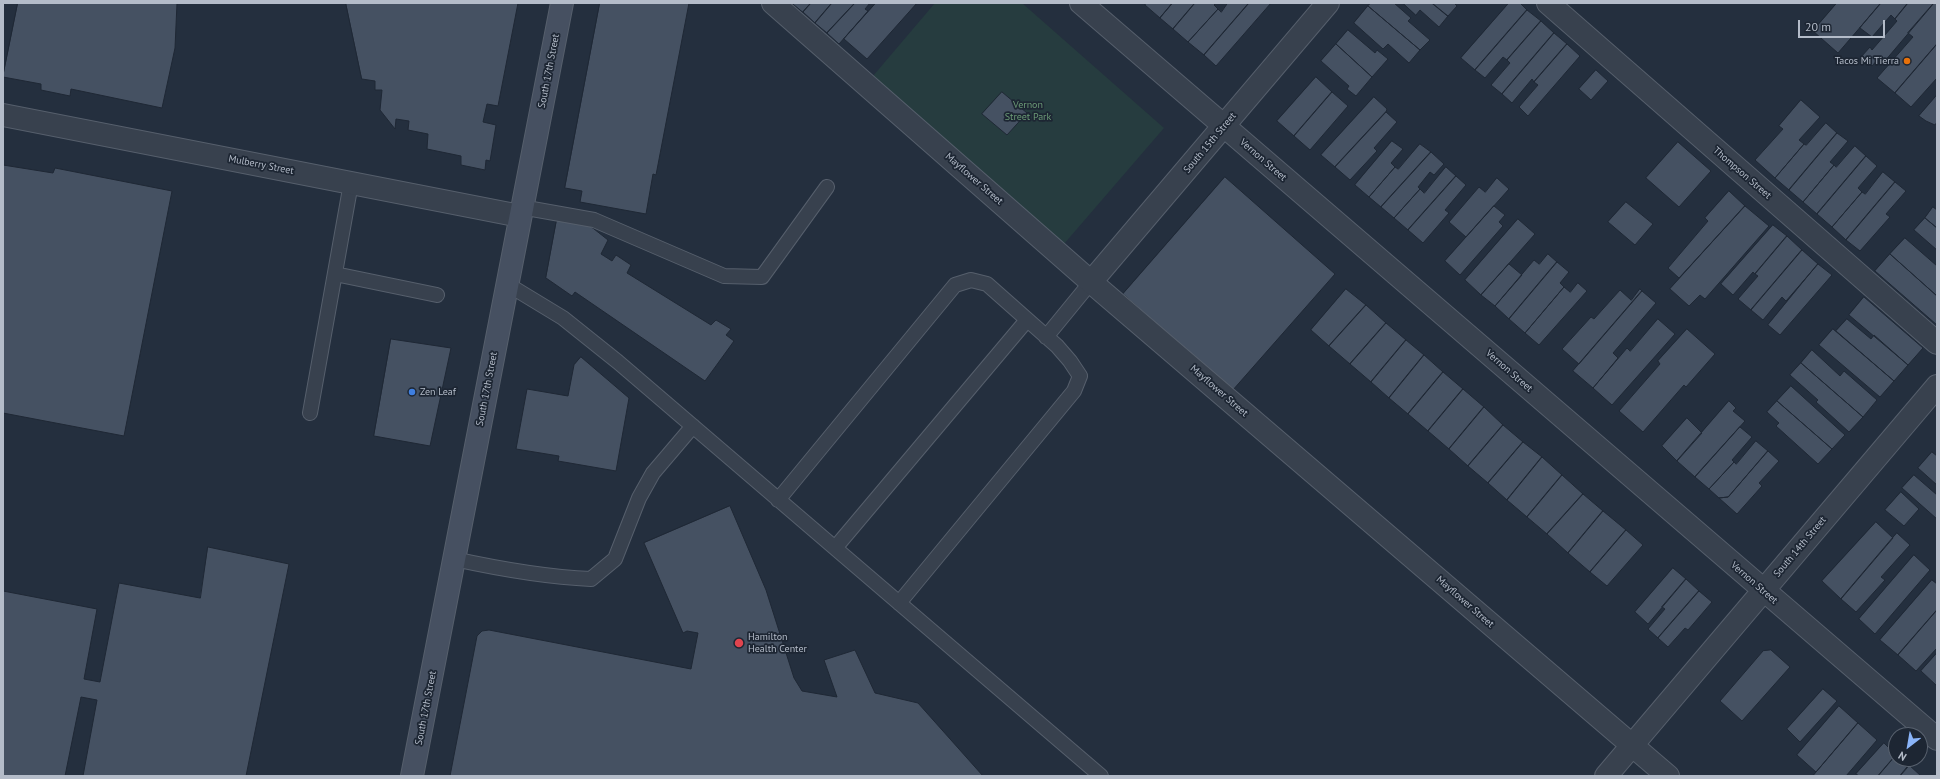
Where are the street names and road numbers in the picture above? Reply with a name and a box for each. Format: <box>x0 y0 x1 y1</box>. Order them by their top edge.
street label: South 17th Street <box>536 33 562 109</box>
street label: South 15th Street <box>1181 110 1239 176</box>
street label: Vernon Street <box>1237 136 1289 184</box>
street label: Thompson Street <box>1710 144 1774 202</box>
street label: Mayflower Street <box>943 151 1005 207</box>
street label: Mulberry Street <box>227 153 295 177</box>
street label: Vernon Street <box>1483 347 1535 395</box>
street label: South 17th Street <box>474 351 500 427</box>
street label: Mayflower Street <box>1188 363 1250 419</box>
street label: South 14th Street <box>1771 514 1829 580</box>
street label: Vernon Street <box>1728 559 1780 607</box>
street label: Mayflower Street <box>1434 574 1496 630</box>
street label: South 17th Street <box>413 670 439 746</box>

